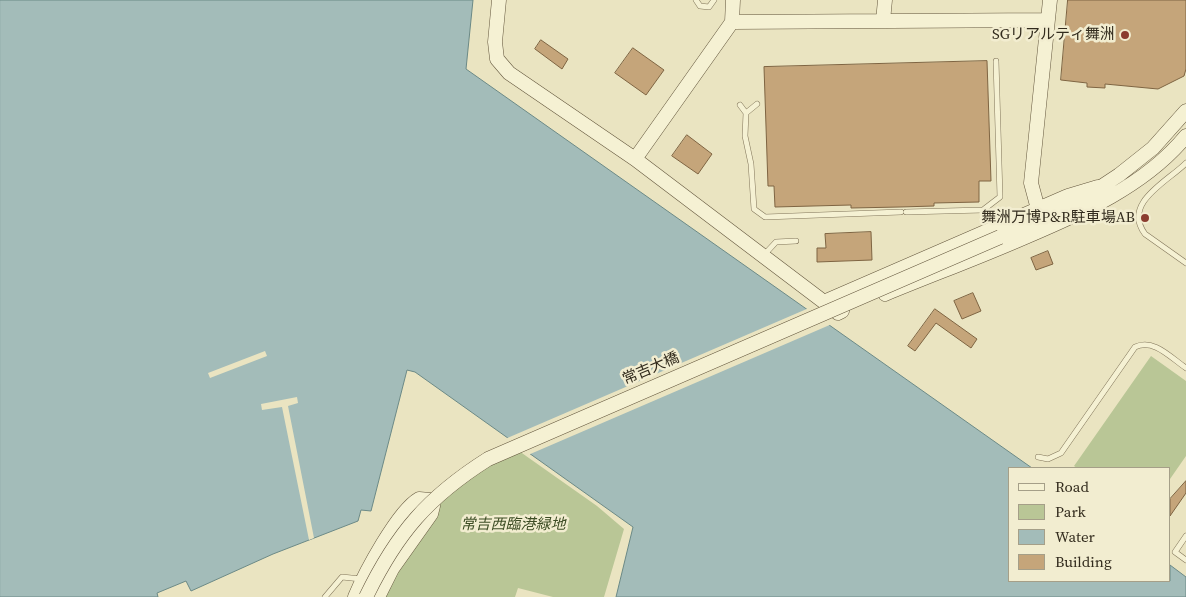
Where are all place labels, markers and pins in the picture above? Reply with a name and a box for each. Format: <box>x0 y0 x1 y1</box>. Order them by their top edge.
place label: SGリアルティ舞洲 <box>992 26 1115 44</box>
marker: SGリアルティ舞洲 <box>1119 29 1131 41</box>
place label: 舞洲万博P&R駐車場AB <box>981 209 1135 227</box>
marker: 舞洲万博P&R駐車場AB <box>1139 212 1151 224</box>

